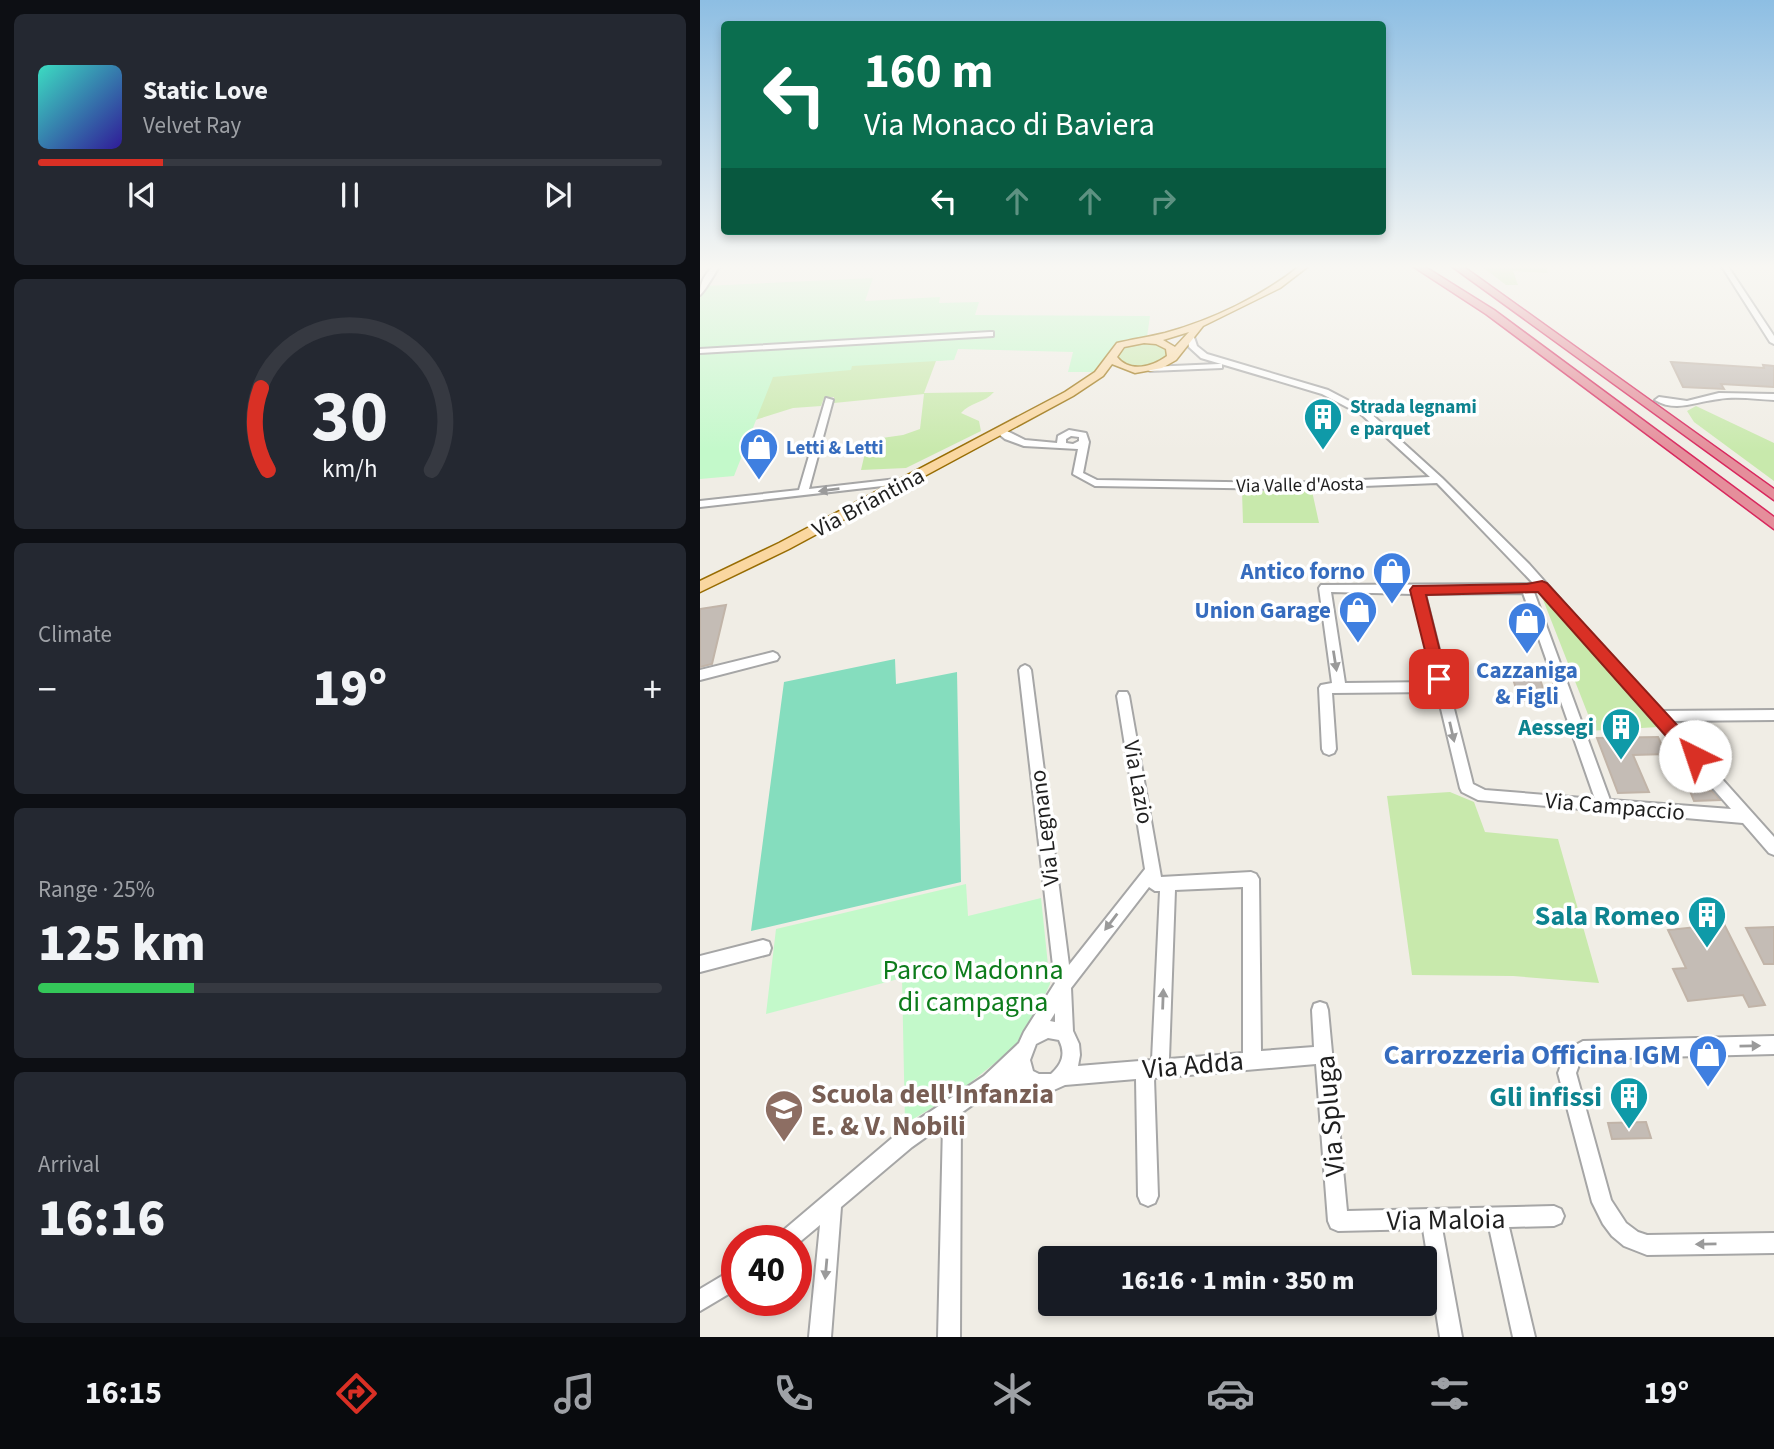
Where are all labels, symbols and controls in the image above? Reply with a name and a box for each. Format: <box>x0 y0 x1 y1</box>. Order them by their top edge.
text: 160 m <box>864 37 993 107</box>
icon: left <box>749 49 840 140</box>
text: Static Love <box>143 72 268 109</box>
text: Via Monaco di Baviera <box>864 102 1155 148</box>
text: Velvet Ray <box>143 109 241 142</box>
icon: previous <box>123 176 161 214</box>
icon: pause <box>331 176 369 214</box>
icon: next <box>539 176 577 214</box>
icon: left <box>925 182 963 220</box>
icon: ahead <box>998 182 1036 220</box>
icon: ahead <box>1071 182 1109 220</box>
icon: right <box>1144 182 1182 220</box>
text: 30 <box>312 365 388 469</box>
place label: Strada legnami e parquet <box>1350 394 1477 443</box>
building icon: Strada legnami e parquet <box>1302 396 1344 451</box>
shop icon: Letti & Letti <box>738 426 780 481</box>
place label: Letti & Letti <box>786 435 884 462</box>
text: km/h <box>322 451 378 487</box>
street label: Via Briantina <box>806 459 930 546</box>
street label: Via Valle d'Aosta <box>1236 471 1364 500</box>
one-way arrow <box>818 484 840 495</box>
shop icon: Antico forno <box>1371 550 1413 605</box>
place label: Antico forno <box>1240 555 1365 588</box>
shop icon: Union Garage <box>1337 589 1379 644</box>
place label: Union Garage <box>1194 594 1331 627</box>
shop icon: Cazzaniga & Figli <box>1506 600 1548 655</box>
text: Climate <box>38 618 112 651</box>
pin <box>1409 649 1469 709</box>
one-way arrow <box>1330 650 1341 672</box>
text: 19° <box>313 652 387 726</box>
place label: Cazzaniga & Figli <box>1476 654 1578 713</box>
icon: arrive <box>1420 660 1458 698</box>
text: − <box>38 663 57 717</box>
text: + <box>643 663 662 717</box>
building icon: Aessegi <box>1600 706 1642 761</box>
place label: Aessegi <box>1517 711 1594 744</box>
position arrow <box>1658 719 1732 793</box>
one-way arrow <box>1446 721 1457 743</box>
street label: Via Lazio <box>1115 738 1162 826</box>
street label: Via Legnano <box>1021 768 1068 888</box>
street label: Via Campaccio <box>1544 784 1686 829</box>
text: Range · 25% <box>38 873 155 906</box>
building icon: Sala Romeo <box>1686 894 1728 949</box>
place label: Sala Romeo <box>1535 896 1680 936</box>
text: 125 km <box>38 907 206 981</box>
one-way arrow <box>1104 912 1118 931</box>
park label: Parco Madonna di campagna <box>882 950 1064 1022</box>
one-way arrow <box>1157 988 1168 1010</box>
shop icon: Carrozzeria Officina IGM <box>1687 1033 1729 1088</box>
place label: Carrozzeria Officina IGM <box>1383 1035 1681 1075</box>
one-way arrow <box>1739 1040 1761 1051</box>
street label: Via Adda <box>1141 1041 1245 1089</box>
street label: Via Spluga <box>1305 1054 1355 1178</box>
place label: Scuola dell'Infanzia E. & V. Nobili <box>811 1074 1054 1146</box>
building icon: Gli infissi <box>1608 1075 1650 1130</box>
place label: Gli infissi <box>1489 1077 1602 1117</box>
school or university icon: Scuola dell'Infanzia E. & V. Nobili <box>763 1088 805 1143</box>
text: Arrival <box>38 1148 100 1181</box>
text: 16:16 <box>38 1182 165 1256</box>
street label: Via Maloia <box>1386 1199 1506 1241</box>
speed limit sign: 40 <box>721 1225 812 1316</box>
one-way arrow <box>1695 1238 1717 1250</box>
one-way arrow <box>820 1259 831 1281</box>
text: 16:16 · 1 min · 350 m <box>1121 1262 1354 1299</box>
icon: directions <box>332 1369 381 1418</box>
icon: music <box>550 1369 599 1418</box>
icon: phone <box>769 1369 818 1418</box>
icon: climate <box>988 1369 1037 1418</box>
icon: car <box>1206 1369 1255 1418</box>
icon: filters <box>1425 1369 1474 1418</box>
text: 16:15 <box>85 1370 162 1416</box>
text: 19° <box>1644 1370 1689 1416</box>

